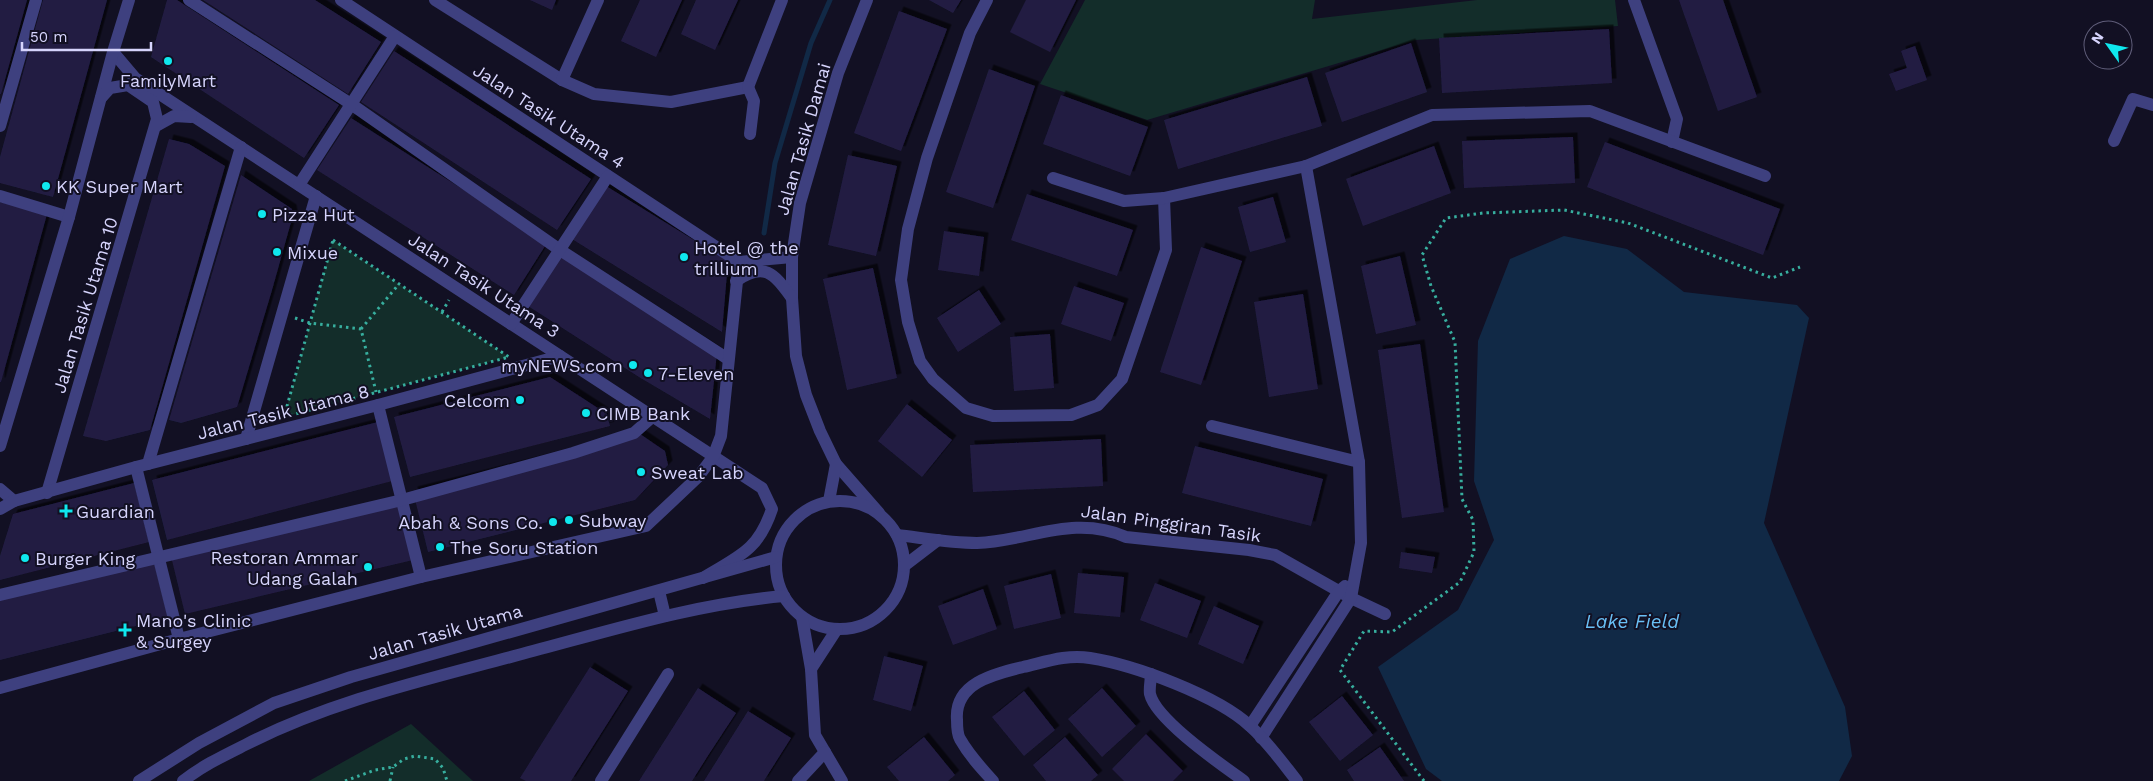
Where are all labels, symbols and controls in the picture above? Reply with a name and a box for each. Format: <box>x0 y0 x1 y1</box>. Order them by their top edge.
scale bar <box>22 20 151 52</box>
north arrow <box>2083 20 2133 70</box>
text: 50 m <box>30 28 67 46</box>
text: N <box>2088 29 2107 47</box>
marker: FamilyMart <box>162 55 174 67</box>
street label: Jalan Tasik Utama 4 <box>469 59 629 173</box>
street label: Jalan Tasik Damai <box>771 60 835 218</box>
place label: FamilyMart <box>120 70 217 91</box>
place label: KK Super Mart <box>56 176 183 197</box>
marker: KK Super Mart <box>40 180 52 192</box>
place label: Pizza Hut <box>272 204 355 225</box>
marker: Pizza Hut <box>256 208 268 220</box>
street label: Jalan Tasik Utama 10 <box>48 214 122 396</box>
street label: Jalan Tasik Utama 3 <box>404 228 564 342</box>
place label: Hotel @ the trillium <box>694 237 799 279</box>
place label: Mixue <box>287 242 338 263</box>
marker: Mixue <box>271 246 283 258</box>
marker: Hotel @ the trillium <box>678 251 690 263</box>
place label: myNEWS.com <box>501 355 623 376</box>
marker: myNEWS.com <box>627 359 639 371</box>
place label: 7-Eleven <box>658 363 734 384</box>
marker: 7-Eleven <box>642 367 654 379</box>
street label: Jalan Tasik Utama 8 <box>195 380 371 444</box>
place label: Celcom <box>444 390 510 411</box>
marker: Celcom <box>514 394 526 406</box>
place label: CIMB Bank <box>596 403 690 424</box>
marker: CIMB Bank <box>580 407 592 419</box>
place label: Sweat Lab <box>651 462 743 483</box>
marker: Sweat Lab <box>635 466 647 478</box>
street label: Jalan Pinggiran Tasik <box>1080 500 1262 546</box>
place label: Guardian <box>76 501 155 522</box>
marker: Guardian <box>60 505 72 517</box>
place label: Subway <box>579 510 647 531</box>
place label: Abah & Sons Co. <box>398 512 543 533</box>
marker: Subway <box>563 514 575 526</box>
marker: Abah & Sons Co. <box>547 516 559 528</box>
place label: The Soru Station <box>450 537 598 558</box>
marker: The Soru Station <box>434 541 446 553</box>
place label: Restoran Ammar Udang Galah <box>211 547 358 589</box>
place label: Burger King <box>35 548 136 569</box>
marker: Burger King <box>19 552 31 564</box>
marker: Restoran Ammar Udang Galah <box>362 561 374 573</box>
street label: Jalan Tasik Utama <box>365 600 525 664</box>
place label: Mano's Clinic & Surgey <box>136 610 251 652</box>
water label: Lake Field <box>1585 610 1680 633</box>
marker: Mano's Clinic & Surgey <box>118 623 132 637</box>

